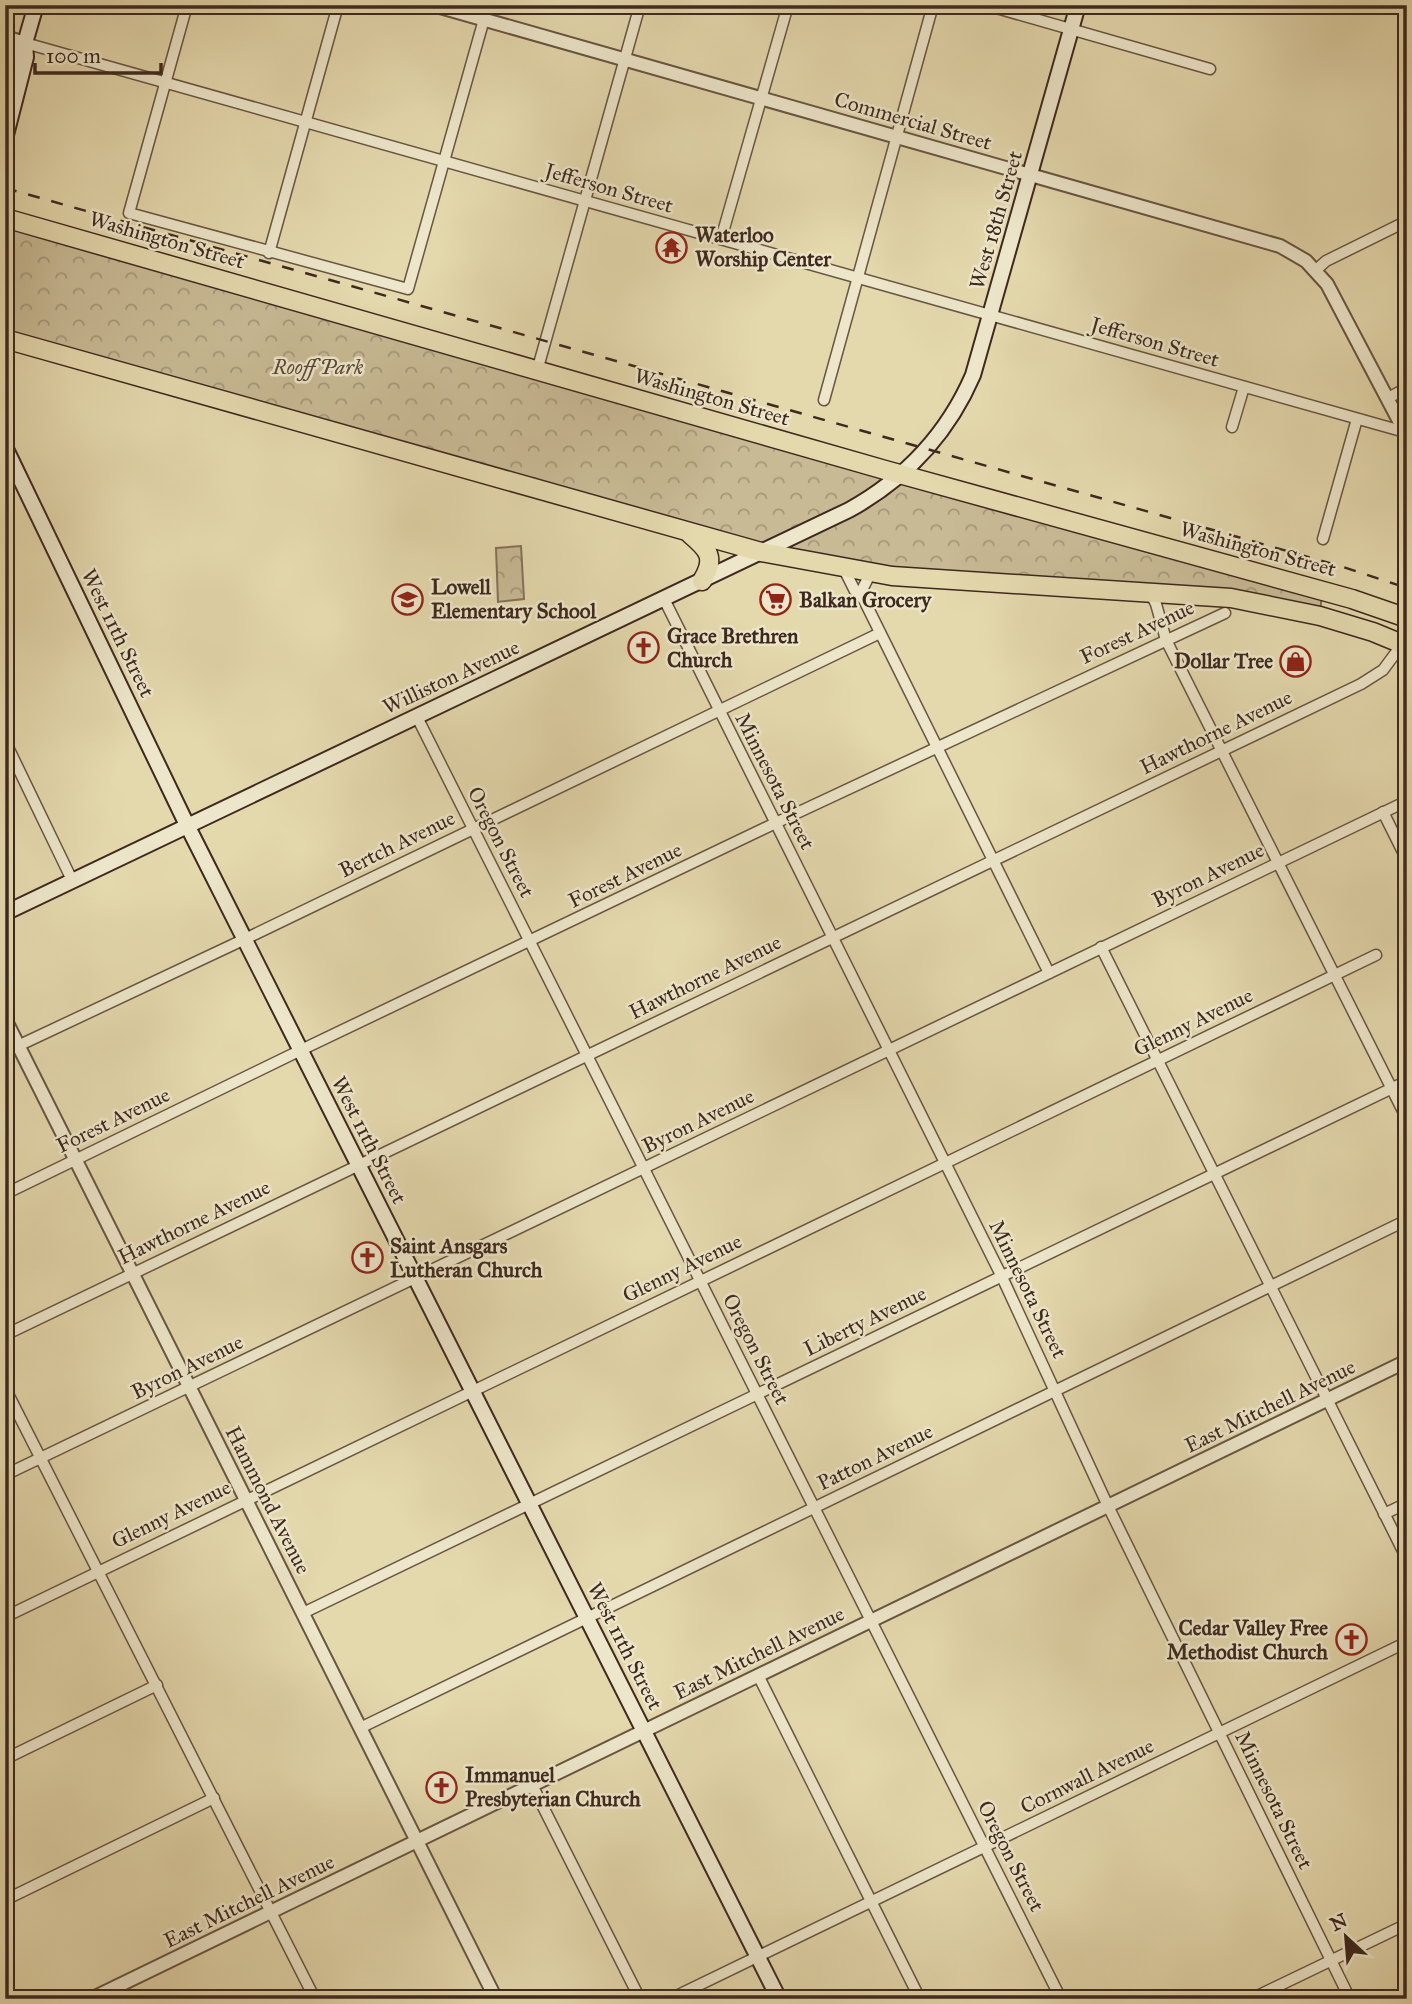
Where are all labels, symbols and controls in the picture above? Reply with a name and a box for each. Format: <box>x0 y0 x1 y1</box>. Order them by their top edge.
scale bar <box>35 32 161 76</box>
text: 100 m <box>46 43 101 69</box>
street label: Commercial Street <box>831 86 995 156</box>
street label: West 18th Street <box>964 147 1028 292</box>
street label: Jefferson Street <box>540 157 677 219</box>
street label: Washington Street <box>86 205 248 275</box>
place label: Waterloo Worship Center <box>695 222 832 272</box>
temple icon: Waterloo Worship Center <box>655 230 689 264</box>
street label: Jefferson Street <box>1086 311 1223 373</box>
park label: Rooff Park <box>272 354 364 382</box>
street label: Washington Street <box>631 362 793 432</box>
street label: Washington Street <box>1177 516 1339 582</box>
street label: West 11th Street <box>76 564 161 702</box>
place label: Lowell Elementary School <box>431 574 597 624</box>
school or university icon: Lowell Elementary School <box>391 582 425 616</box>
supermarket icon: Balkan Grocery <box>759 583 793 617</box>
place label: Balkan Grocery <box>799 587 932 613</box>
street label: Forest Avenue <box>1076 594 1198 670</box>
place label: Grace Brethren Church <box>667 623 799 673</box>
church icon: Grace Brethren Church <box>627 631 661 665</box>
street label: Williston Avenue <box>379 634 524 720</box>
shop icon: Dollar Tree <box>1279 644 1313 678</box>
place label: Dollar Tree <box>1174 648 1273 674</box>
street label: Hawthorne Avenue <box>1136 684 1296 780</box>
street label: Minnesota Street <box>729 708 821 854</box>
street label: Oregon Street <box>462 782 540 902</box>
street label: Bertch Avenue <box>335 805 460 883</box>
street label: Forest Avenue <box>564 836 686 914</box>
street label: Byron Avenue <box>1148 837 1268 913</box>
street label: Hawthorne Avenue <box>625 929 785 1025</box>
street label: Glenny Avenue <box>1129 982 1257 1062</box>
street label: West 11th Street <box>326 1072 413 1209</box>
street label: Forest Avenue <box>52 1081 174 1159</box>
street label: Byron Avenue <box>638 1083 758 1159</box>
street label: Hawthorne Avenue <box>114 1174 274 1270</box>
street label: Minnesota Street <box>983 1216 1073 1363</box>
street label: Glenny Avenue <box>618 1228 746 1308</box>
place label: Saint Ansgars Lutheran Church <box>390 1233 543 1283</box>
church icon: Saint Ansgars Lutheran Church <box>350 1241 384 1275</box>
street label: Liberty Avenue <box>800 1280 931 1362</box>
street label: Oregon Street <box>717 1289 795 1409</box>
street label: Byron Avenue <box>127 1329 247 1405</box>
street label: East Mitchell Avenue <box>1181 1353 1360 1459</box>
street label: Patton Avenue <box>813 1418 937 1496</box>
street label: Hammond Avenue <box>220 1422 317 1579</box>
street label: Glenny Avenue <box>107 1474 235 1554</box>
street label: West 11th Street <box>582 1578 669 1715</box>
street label: East Mitchell Avenue <box>670 1600 849 1706</box>
place label: Cedar Valley Free Methodist Church <box>1167 1615 1328 1665</box>
church icon: Cedar Valley Free Methodist Church <box>1334 1623 1368 1657</box>
street label: Minnesota Street <box>1229 1727 1319 1874</box>
street label: Cornwall Avenue <box>1016 1732 1158 1820</box>
place label: Immanuel Presbyterian Church <box>465 1762 641 1812</box>
church icon: Immanuel Presbyterian Church <box>425 1770 459 1804</box>
street label: Oregon Street <box>972 1796 1050 1916</box>
street label: East Mitchell Avenue <box>160 1848 339 1954</box>
north arrow <box>1310 1902 1380 1972</box>
text: N <box>1326 1908 1351 1936</box>

